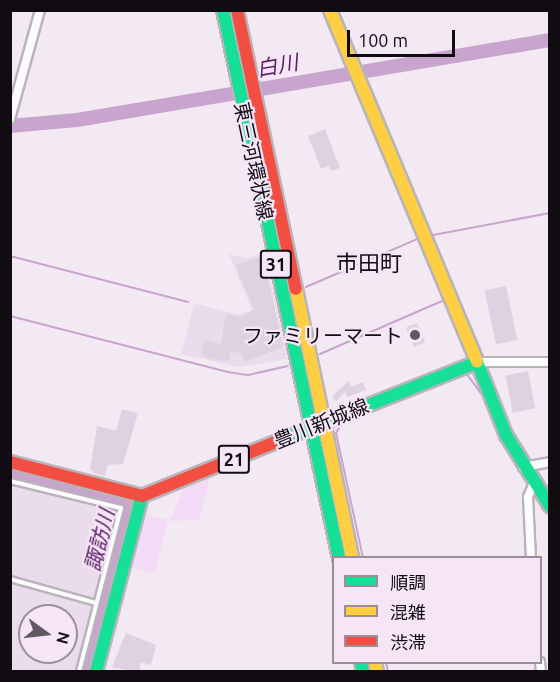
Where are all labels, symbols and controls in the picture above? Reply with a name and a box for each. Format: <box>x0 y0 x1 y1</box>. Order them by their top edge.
scale bar <box>350 18 458 56</box>
text: 100 m <box>358 30 408 50</box>
water label: 白川 <box>254 49 300 81</box>
street label: 東三河環状線 <box>230 100 278 222</box>
road number: 31 <box>260 249 292 279</box>
district label: 市田町 <box>336 250 402 276</box>
place label: ファミリーマート <box>243 323 403 347</box>
marker: ファミリーマート <box>408 328 422 342</box>
street label: 豊川新城線 <box>270 393 372 453</box>
road number: 21 <box>218 444 250 474</box>
water label: 諏訪川 <box>79 506 119 574</box>
legend <box>332 556 542 664</box>
text: 順調 <box>390 572 426 592</box>
text: 混雑 <box>390 602 426 622</box>
north arrow <box>18 604 78 664</box>
text: N <box>53 630 74 646</box>
text: 渋滞 <box>390 632 426 652</box>

